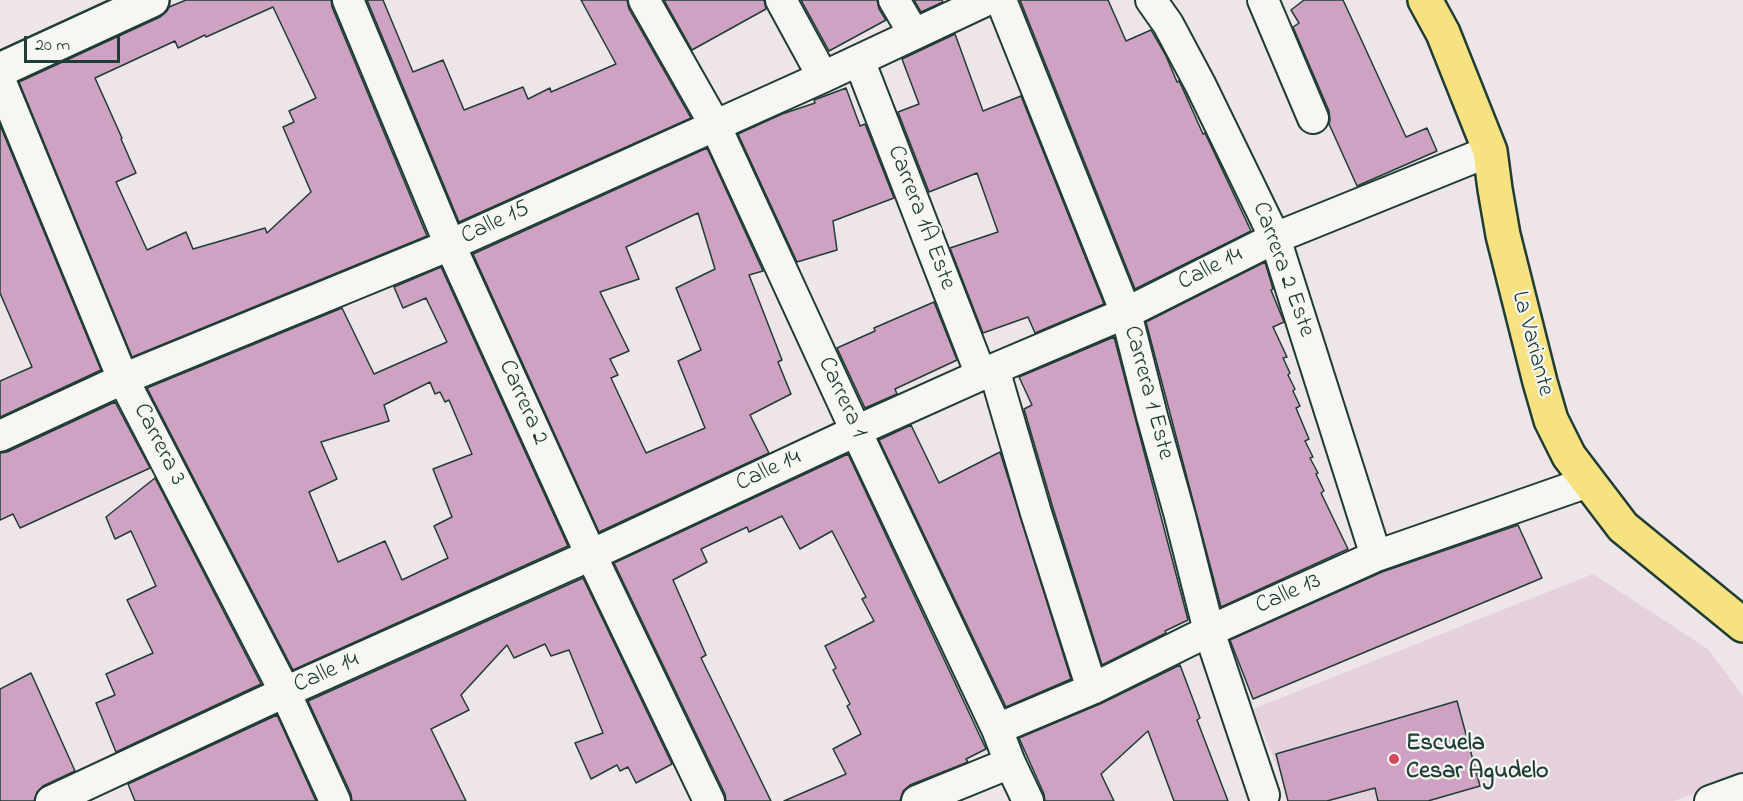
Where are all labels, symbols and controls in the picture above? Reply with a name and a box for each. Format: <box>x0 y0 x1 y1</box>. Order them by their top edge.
scale bar <box>27 24 123 62</box>
text: 20 m <box>35 33 70 59</box>
street label: Carrera 1A Este <box>879 142 961 294</box>
street label: Calle 15 <box>457 196 535 252</box>
street label: Carrera 2 Este <box>1244 199 1320 341</box>
street label: Calle 14 <box>1174 242 1248 298</box>
street label: La Variante <box>1503 288 1559 400</box>
street label: Carrera 1 Este <box>1115 323 1179 463</box>
street label: Carrera 1 <box>810 353 872 443</box>
street label: Carrera 2 <box>491 356 553 450</box>
street label: Carrera 3 <box>125 399 191 491</box>
street label: Calle 14 <box>732 444 806 500</box>
street label: Calle 13 <box>1252 568 1326 622</box>
street label: Calle 14 <box>290 647 364 701</box>
place label: Escuela Cesar Agudelo <box>1406 731 1549 787</box>
marker: Escuela Cesar Agudelo <box>1387 752 1401 766</box>

